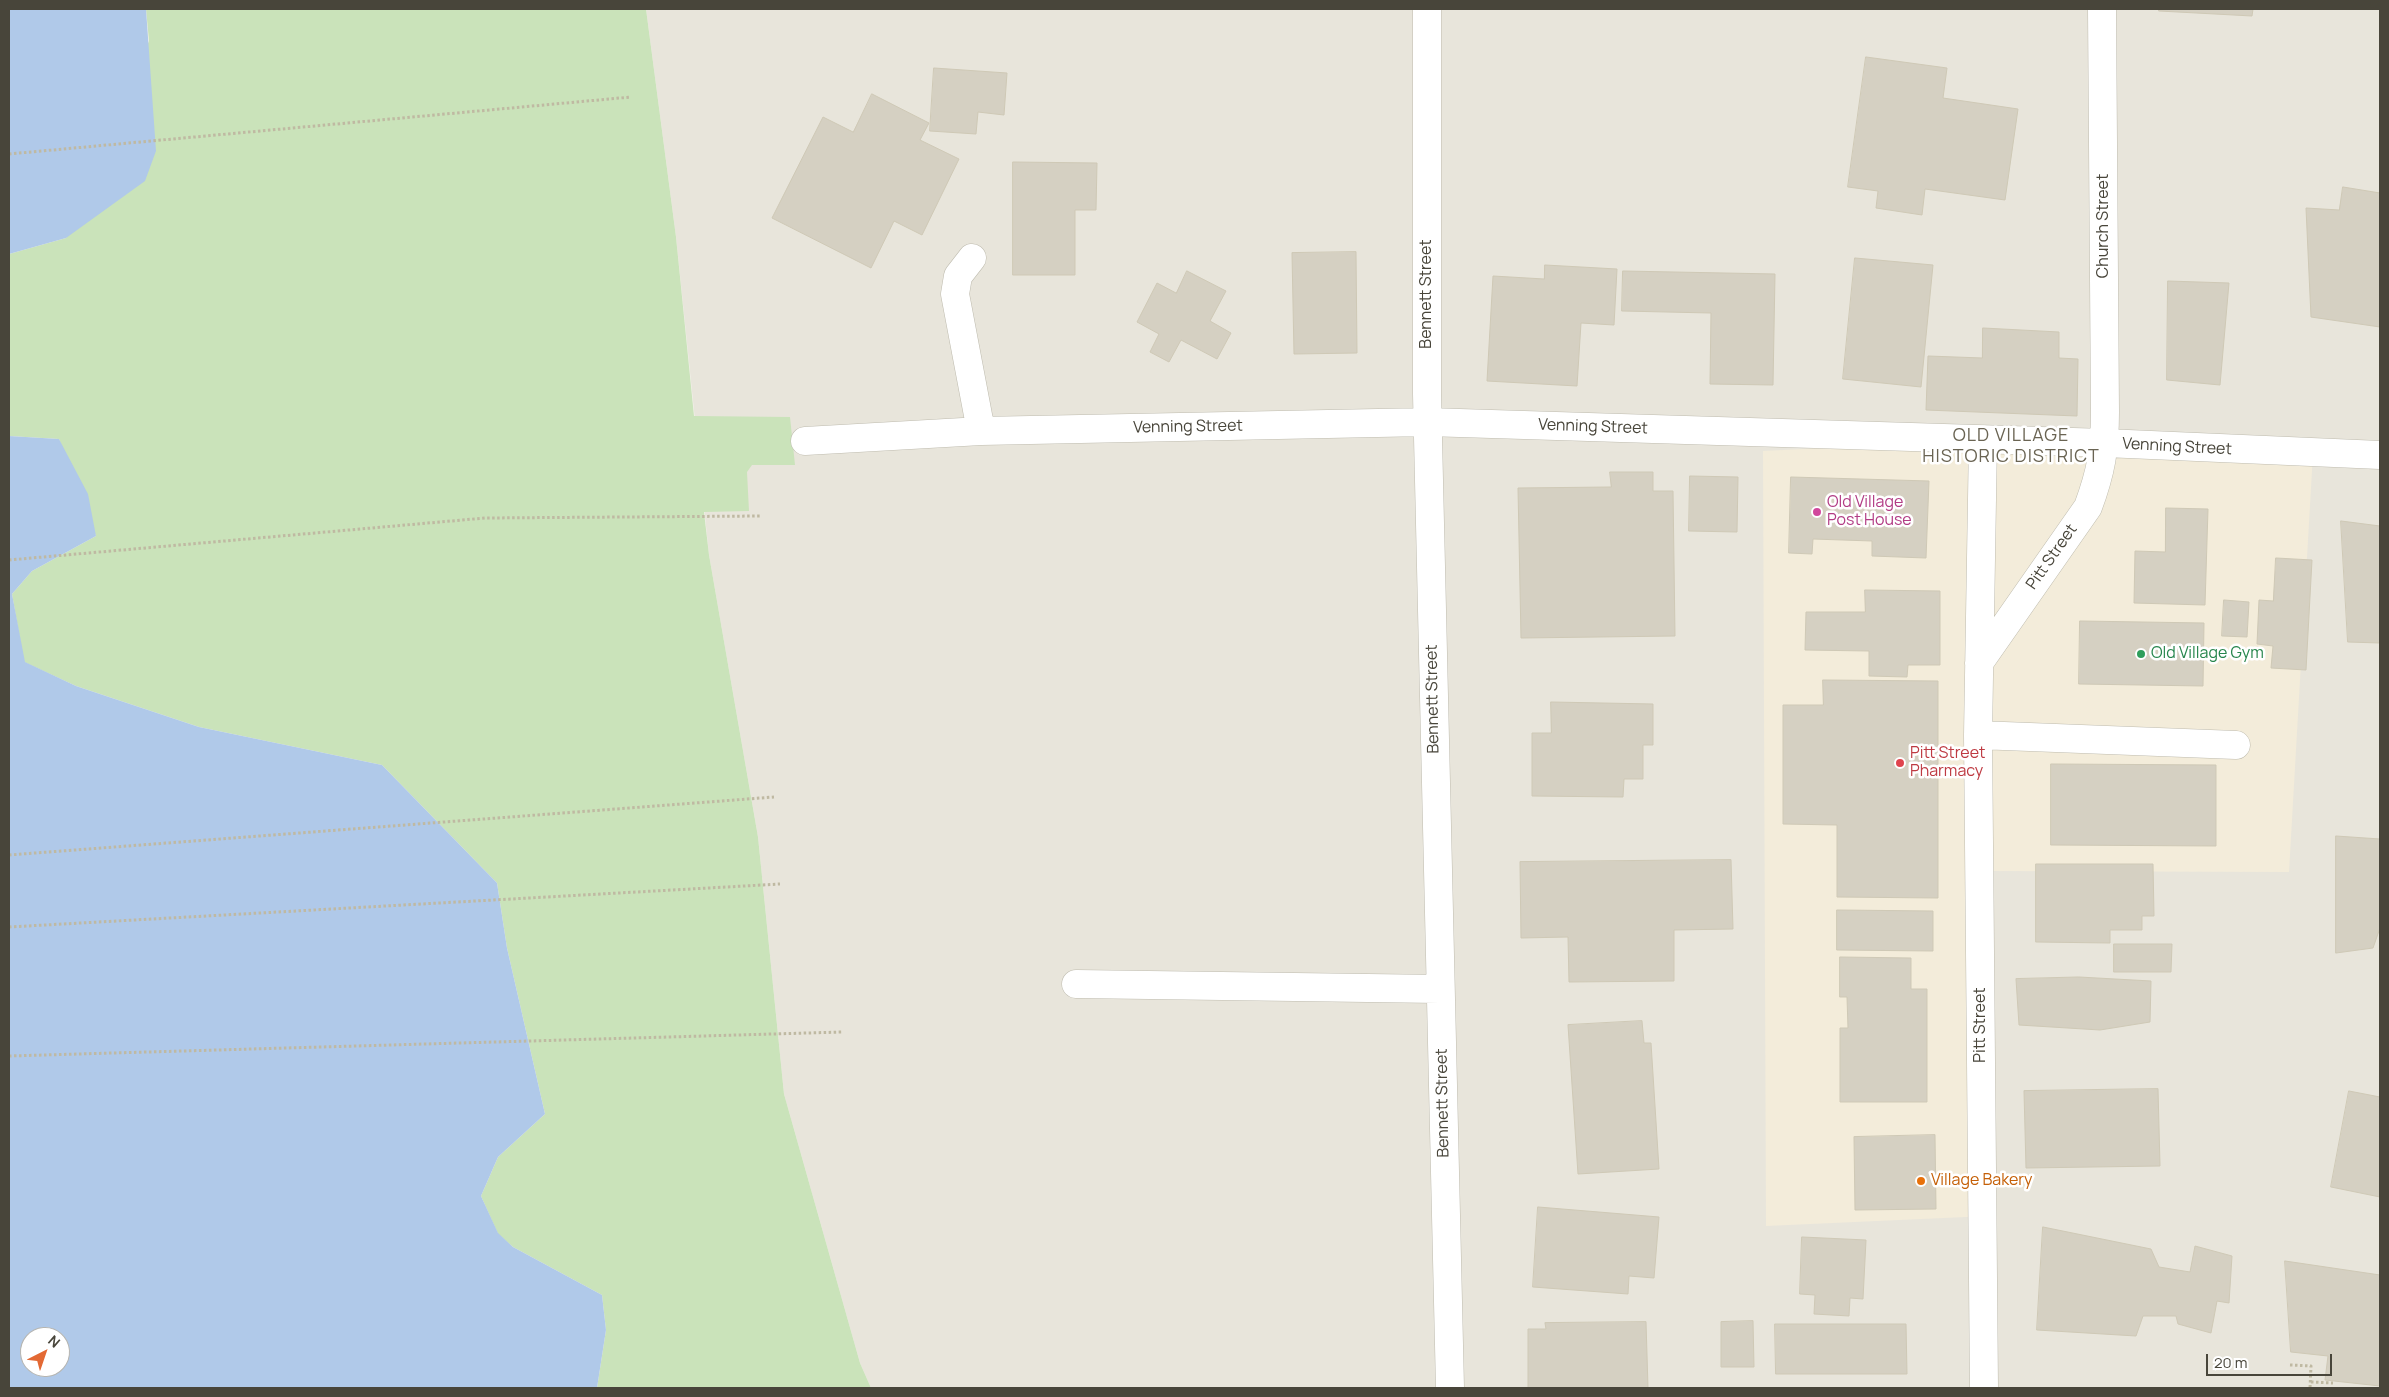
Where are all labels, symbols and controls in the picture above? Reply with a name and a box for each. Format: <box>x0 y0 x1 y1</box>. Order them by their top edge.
street label: Church Street <box>2094 174 2114 278</box>
street label: Bennett Street <box>1417 239 1437 349</box>
street label: Venning Street <box>1538 415 1648 439</box>
street label: Venning Street <box>1133 416 1243 438</box>
district label: OLD VILLAGE HISTORIC DISTRICT <box>1920 425 2102 468</box>
street label: Venning Street <box>2122 435 2232 459</box>
place label: Old Village Post House <box>1827 493 1912 531</box>
marker: Old Village Post House <box>1811 506 1823 518</box>
street label: Pitt Street <box>2022 521 2082 593</box>
street label: Bennett Street <box>1422 644 1444 754</box>
place label: Old Village Gym <box>2151 644 2264 664</box>
marker: Old Village Gym <box>2135 648 2147 660</box>
place label: Pitt Street Pharmacy <box>1910 744 1985 782</box>
marker: Pitt Street Pharmacy <box>1894 757 1906 769</box>
street label: Pitt Street <box>1971 987 1991 1063</box>
street label: Bennett Street <box>1432 1048 1454 1158</box>
place label: Village Bakery <box>1931 1171 2032 1191</box>
marker: Village Bakery <box>1915 1175 1927 1187</box>
north arrow <box>20 1327 70 1377</box>
text: N <box>44 1331 65 1352</box>
scale bar <box>2209 1344 2335 1376</box>
text: 20 m <box>2214 1352 2247 1373</box>

